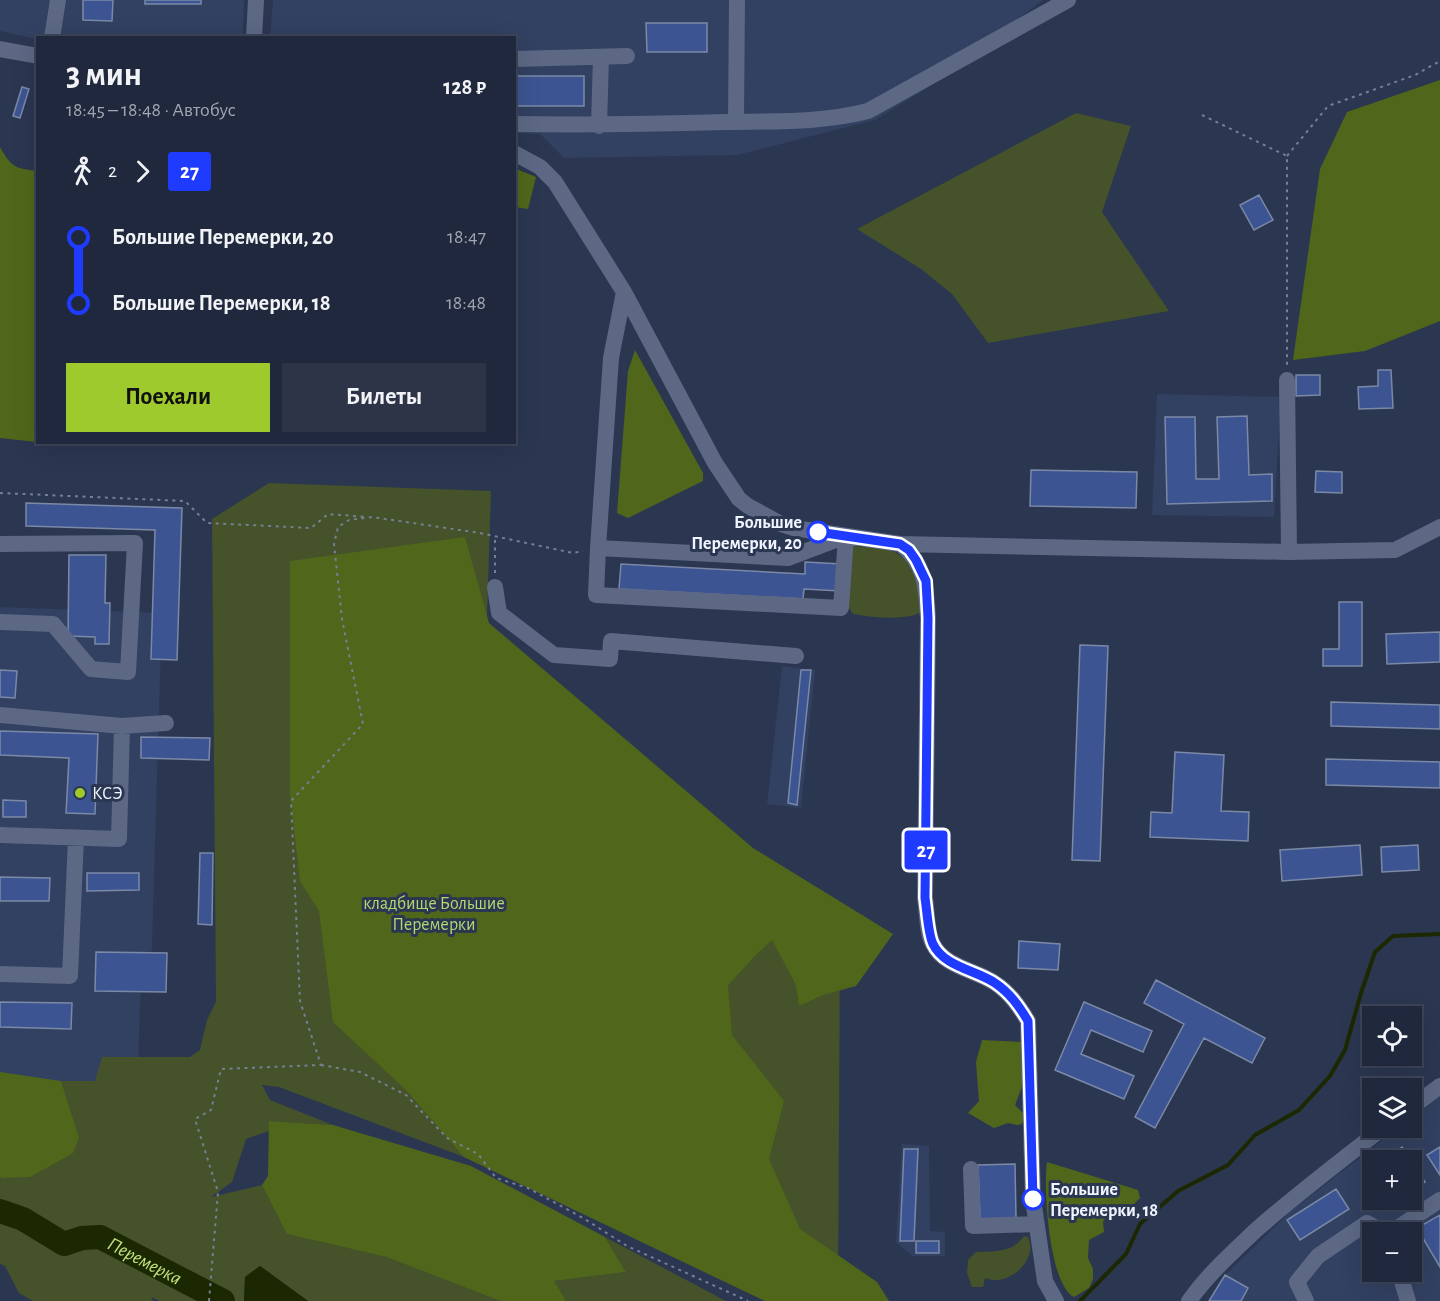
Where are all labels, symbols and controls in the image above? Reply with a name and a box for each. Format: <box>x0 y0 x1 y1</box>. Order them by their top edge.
text: 3 мин <box>66 59 142 92</box>
text: 128 ₽ <box>443 76 486 98</box>
text: 18:45 – 18:48 · Автобус <box>66 100 236 120</box>
icon: walk <box>66 155 99 188</box>
icon: forward <box>126 155 159 188</box>
text: 2 <box>108 161 117 181</box>
text: 27 <box>180 161 199 182</box>
text: Большие Перемерки, 20 <box>112 226 334 248</box>
text: 18:47 <box>447 227 486 247</box>
text: Большие Перемерки, 18 <box>112 292 331 314</box>
text: 18:48 <box>446 293 486 313</box>
button: Поехали <box>66 363 270 432</box>
button: Билеты <box>282 363 486 432</box>
place label: Большие Перемерки, 20 <box>691 514 802 553</box>
marker: Большие Перемерки, 20 <box>807 521 829 543</box>
place label: КСЭ <box>92 785 123 803</box>
marker: КСЭ <box>73 786 87 800</box>
line badge: 27 <box>899 830 953 870</box>
text: 27 <box>917 840 935 861</box>
park label: кладбище Большие Перемерки <box>363 894 505 934</box>
map controls <box>1362 1006 1422 1282</box>
button: locate <box>1362 1006 1422 1066</box>
button: layers <box>1362 1078 1422 1138</box>
button: + <box>1362 1150 1422 1210</box>
place label: Большие Перемерки, 18 <box>1050 1181 1158 1220</box>
marker: Большие Перемерки, 18 <box>1022 1188 1044 1210</box>
button: − <box>1362 1222 1422 1282</box>
water label: Перемерка <box>104 1234 185 1289</box>

